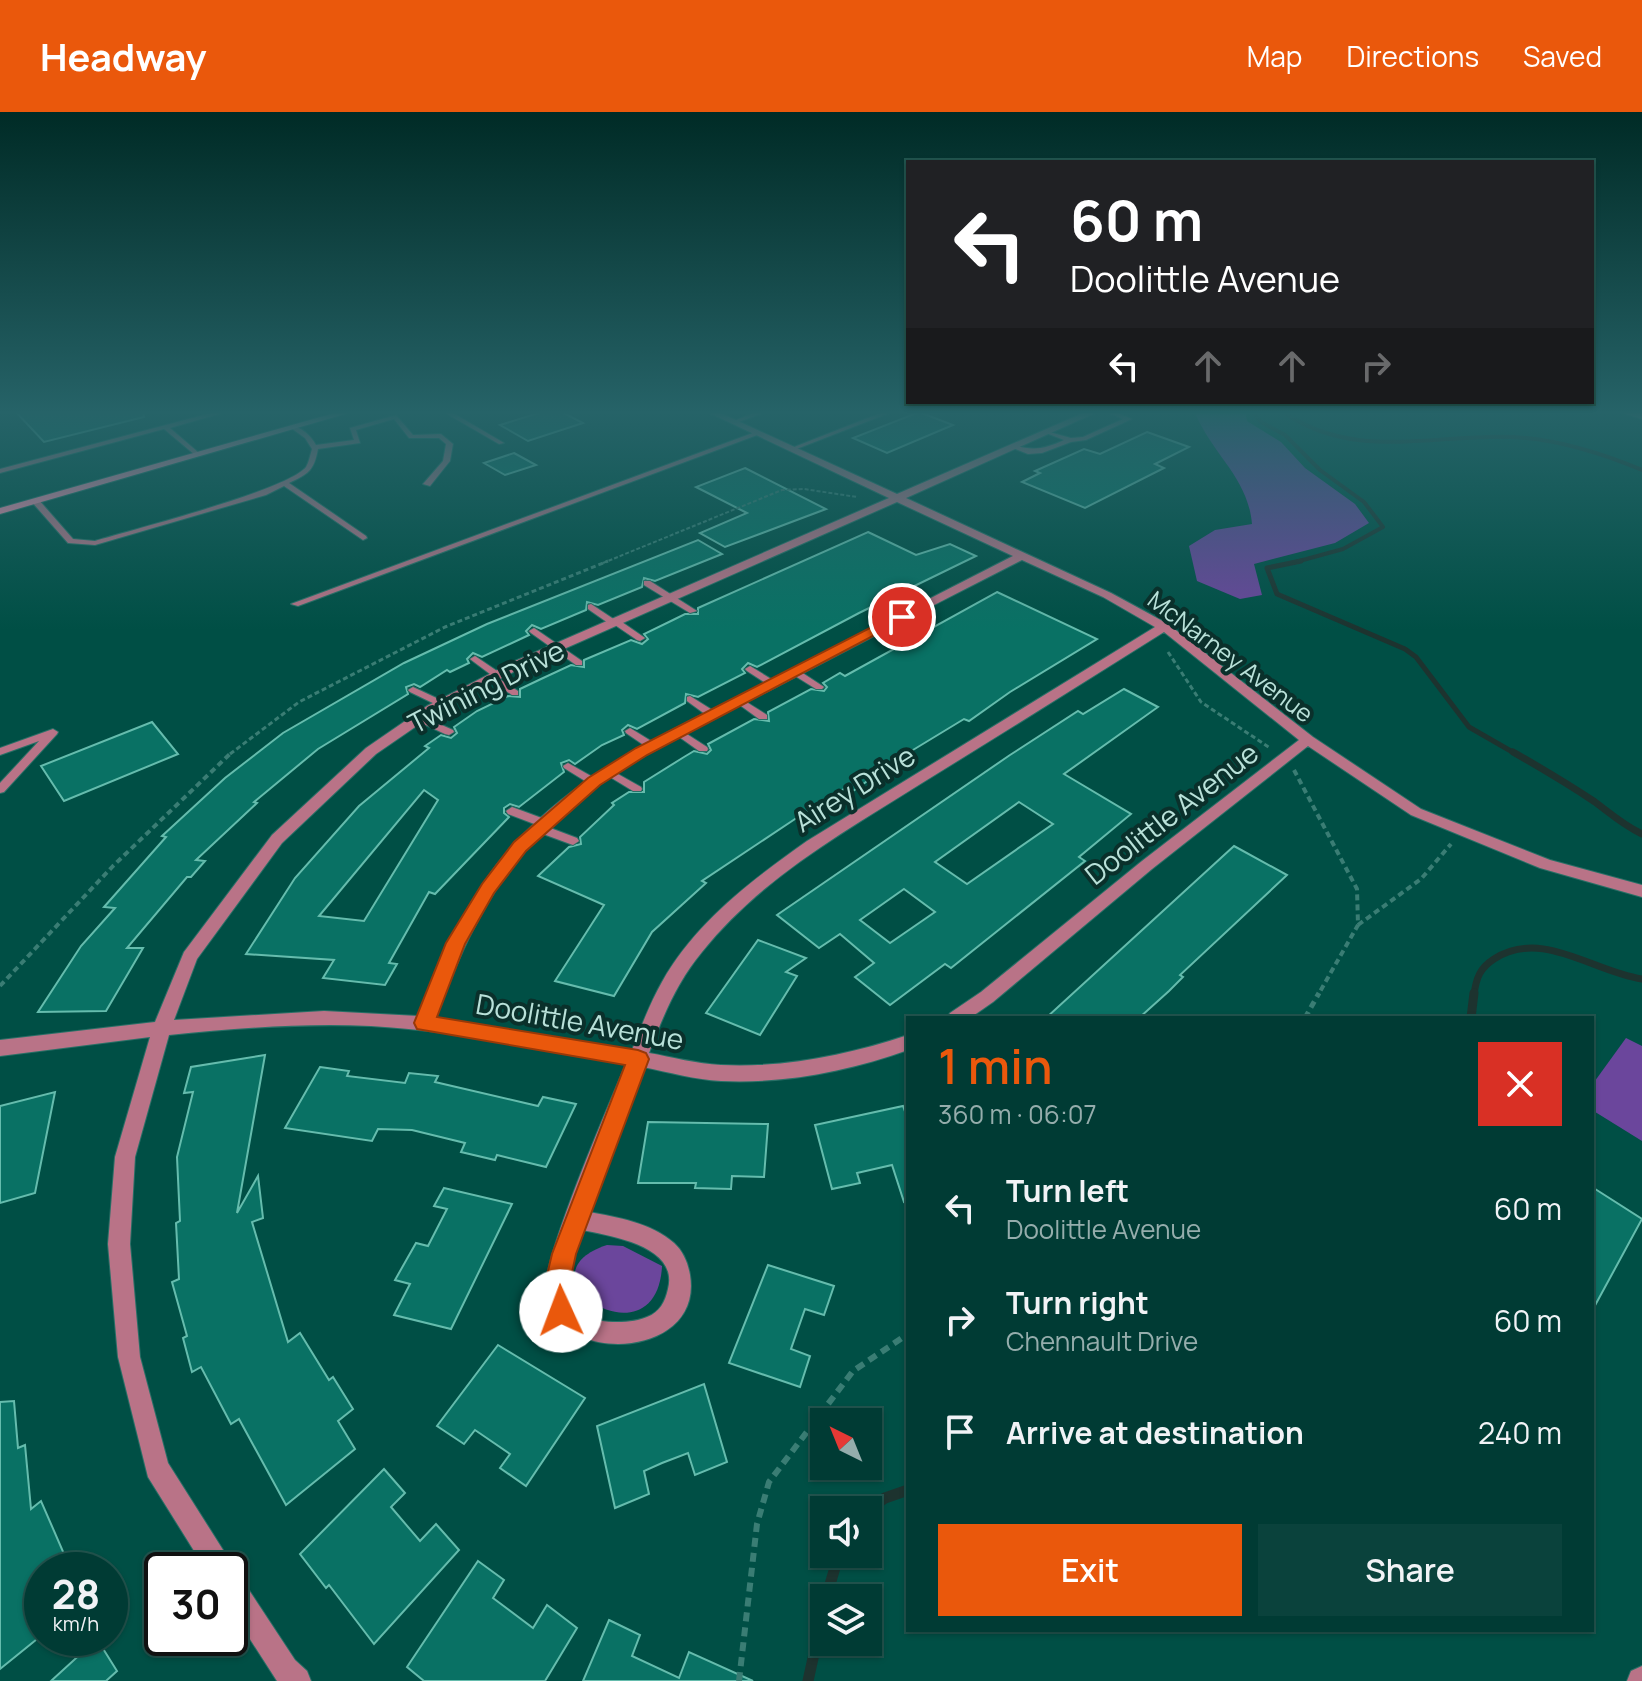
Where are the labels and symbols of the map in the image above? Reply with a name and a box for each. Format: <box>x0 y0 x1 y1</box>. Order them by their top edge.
pin <box>868 583 936 651</box>
street label: McNarney Avenue <box>1141 583 1321 729</box>
street label: Twining Drive <box>401 630 571 742</box>
street label: Doolittle Avenue <box>1077 733 1265 893</box>
street label: Airey Drive <box>786 736 922 840</box>
street label: Doolittle Avenue <box>473 984 687 1058</box>
position arrow <box>519 1269 603 1353</box>
north arrow <box>810 1408 882 1480</box>
speed limit sign: 30 <box>144 1552 248 1656</box>

